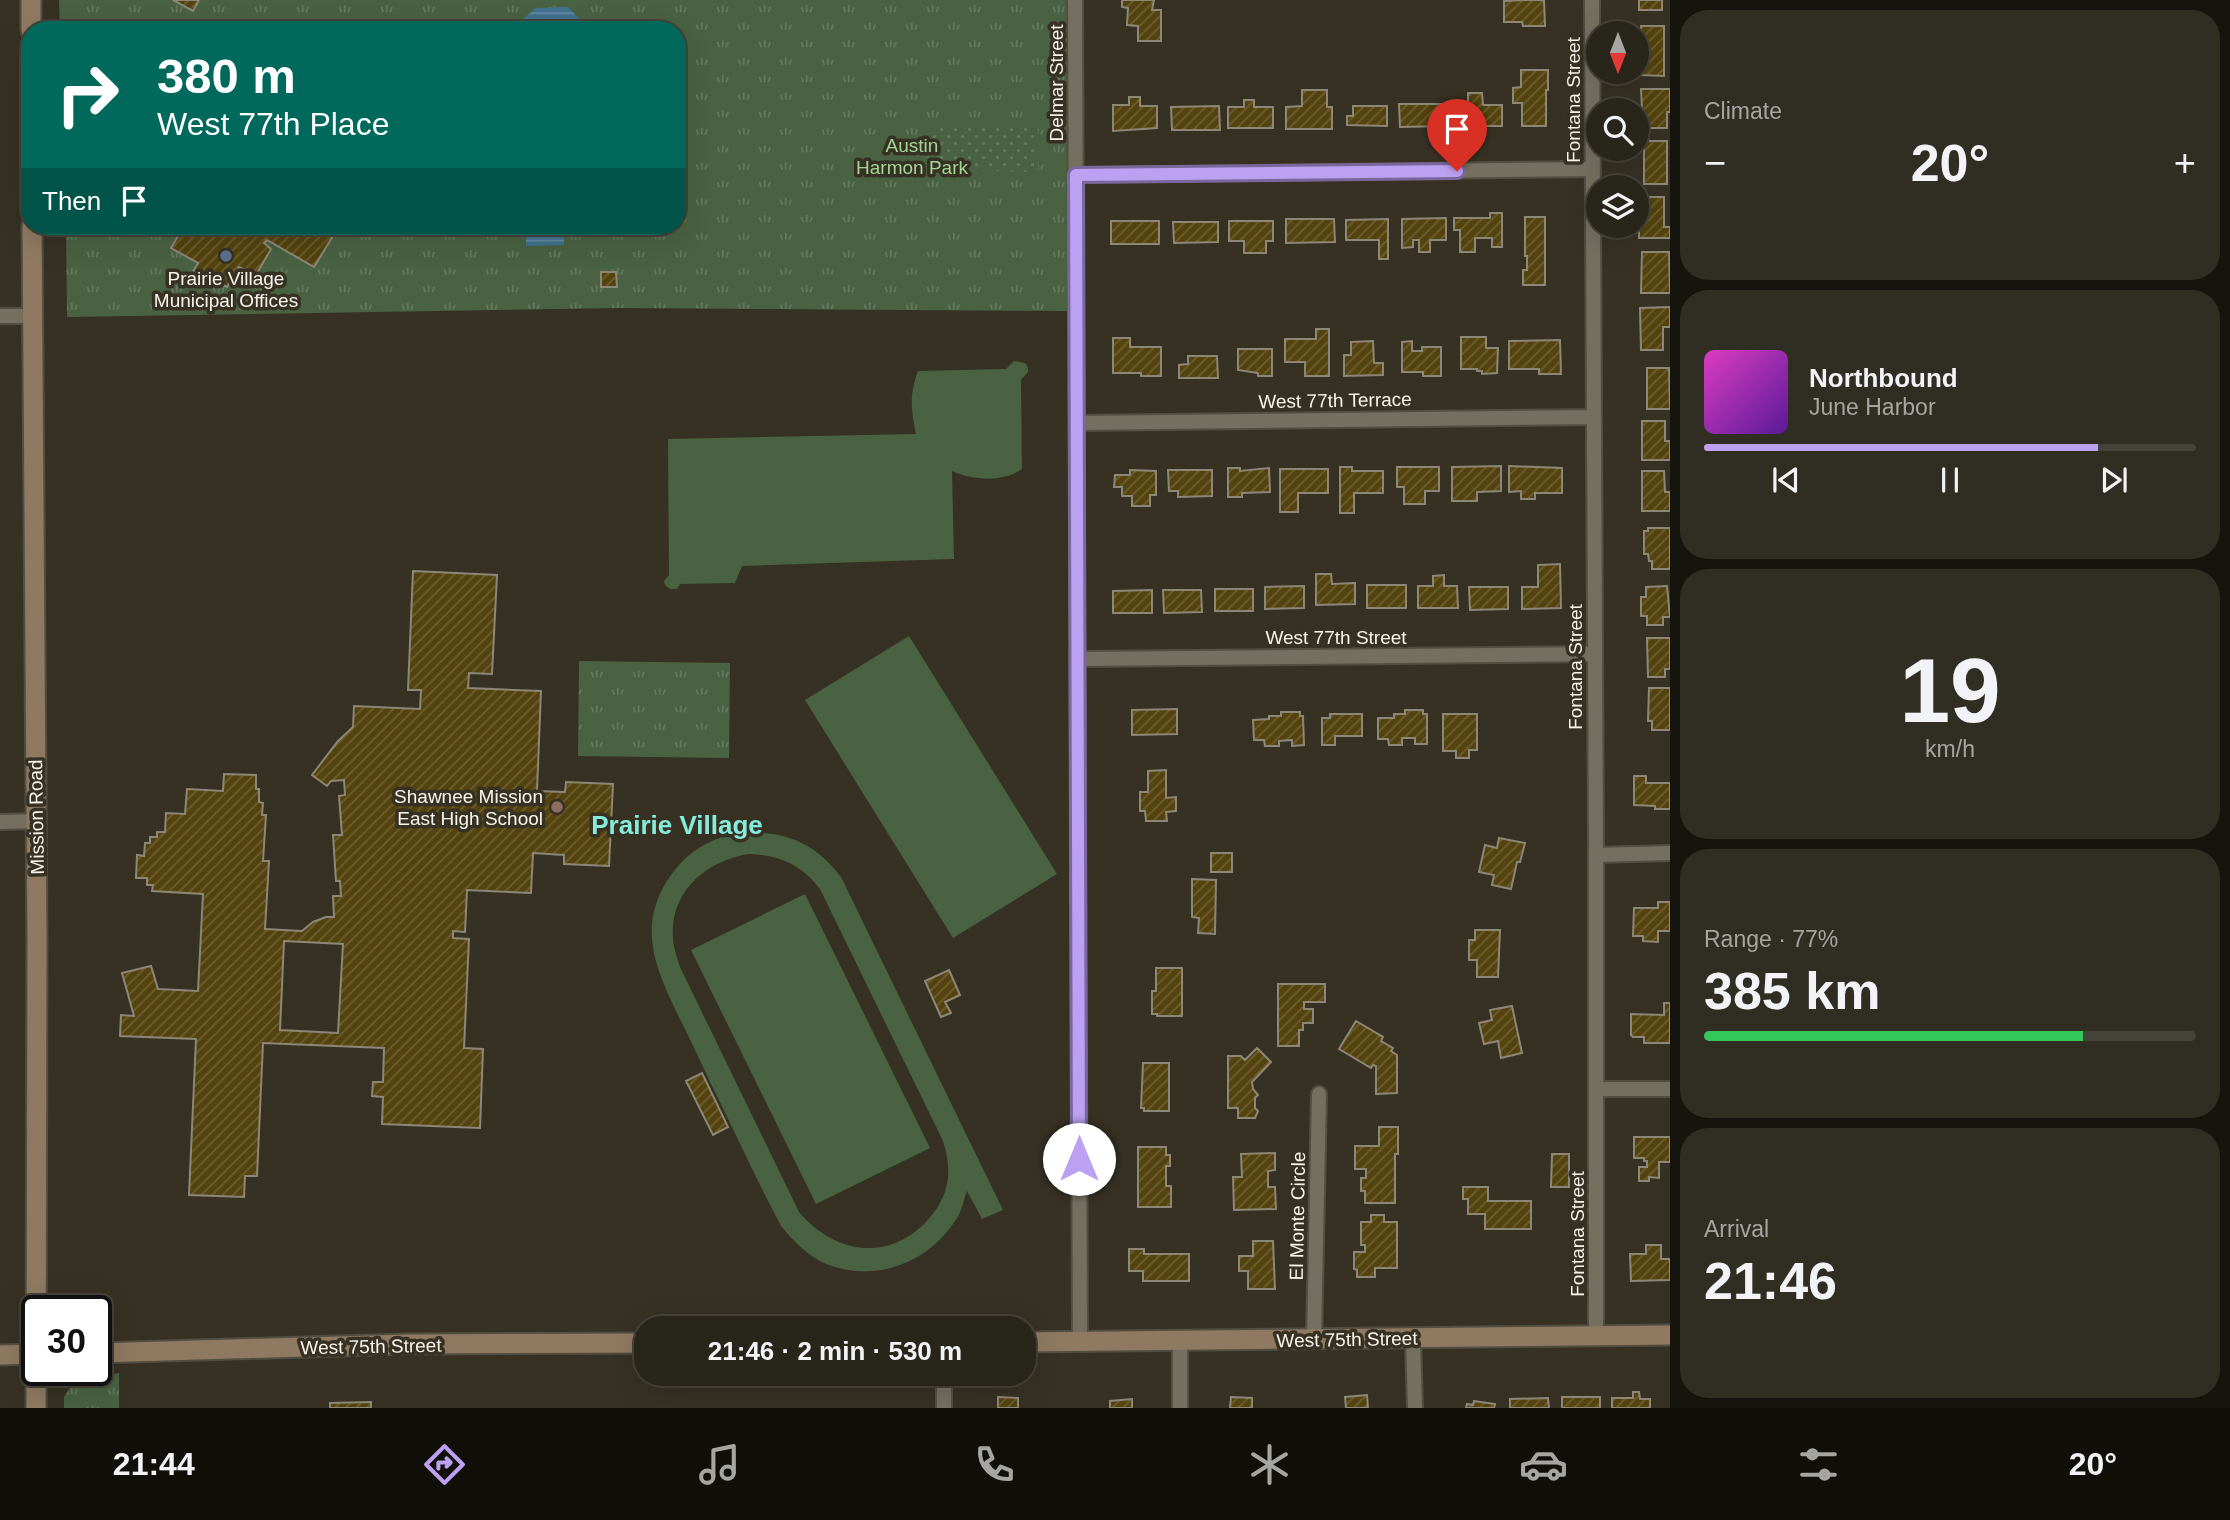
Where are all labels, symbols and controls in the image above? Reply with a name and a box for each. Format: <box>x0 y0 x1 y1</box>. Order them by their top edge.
north arrow <box>1586 21 1648 84</box>
map controls <box>1586 21 1649 238</box>
street label: Delmar Street <box>1046 24 1067 142</box>
street label: Fontana Street <box>1563 36 1584 163</box>
icon: right <box>42 49 133 140</box>
text: 380 m <box>157 49 296 103</box>
button: search <box>1586 98 1649 161</box>
text: Climate <box>1704 98 1782 124</box>
pin <box>1427 99 1487 171</box>
text: West 77th Place <box>157 106 389 142</box>
icon: arrive <box>1438 110 1476 148</box>
text: 20° <box>1911 134 1989 192</box>
park label: Austin Harmon Park <box>856 135 968 178</box>
text: − <box>1704 142 1726 184</box>
text: + <box>2174 142 2196 184</box>
button: layers <box>1586 175 1649 238</box>
icon: arrive <box>115 182 153 220</box>
text: Then <box>42 186 101 216</box>
marker: Prairie Village Municipal Offices <box>218 248 234 264</box>
place label: Prairie Village Municipal Offices <box>154 268 298 311</box>
text: Northbound <box>1809 363 1958 393</box>
street label: West 77th Terrace <box>1258 389 1412 412</box>
text: June Harbor <box>1809 394 1936 420</box>
icon: previous <box>1767 461 1805 499</box>
icon: pause <box>1931 461 1969 499</box>
icon: next <box>2095 461 2133 499</box>
street label: Fontana Street <box>1565 603 1586 730</box>
street label: West 77th Street <box>1265 627 1407 648</box>
text: 19 <box>1899 640 2001 741</box>
text: km/h <box>1925 736 1975 762</box>
street label: Mission Road <box>25 759 48 875</box>
place label: Shawnee Mission East High School <box>394 786 543 829</box>
marker: Shawnee Mission East High School <box>549 799 565 815</box>
district label: Prairie Village <box>591 810 763 840</box>
text: Range · 77% <box>1704 926 1838 952</box>
text: 385 km <box>1704 962 1880 1020</box>
position arrow <box>1042 1122 1116 1196</box>
street label: El Monte Circle <box>1286 1151 1309 1281</box>
street label: Fontana Street <box>1567 1170 1588 1297</box>
text: Arrival <box>1704 1216 1769 1242</box>
text: 21:46 <box>1704 1252 1837 1310</box>
speed limit sign: 30 <box>21 1295 112 1386</box>
street label: West 75th Street <box>1276 1328 1418 1351</box>
street label: West 75th Street <box>300 1335 442 1358</box>
text: 21:46 · 2 min · 530 m <box>708 1336 962 1366</box>
icon: directions <box>420 1440 469 1489</box>
icon: music <box>695 1440 744 1489</box>
icon: phone <box>970 1440 1019 1489</box>
icon: climate <box>1245 1440 1294 1489</box>
icon: car <box>1519 1440 1568 1489</box>
icon: filters <box>1794 1440 1843 1489</box>
text: 21:44 <box>113 1446 195 1482</box>
text: 20° <box>2069 1446 2117 1482</box>

